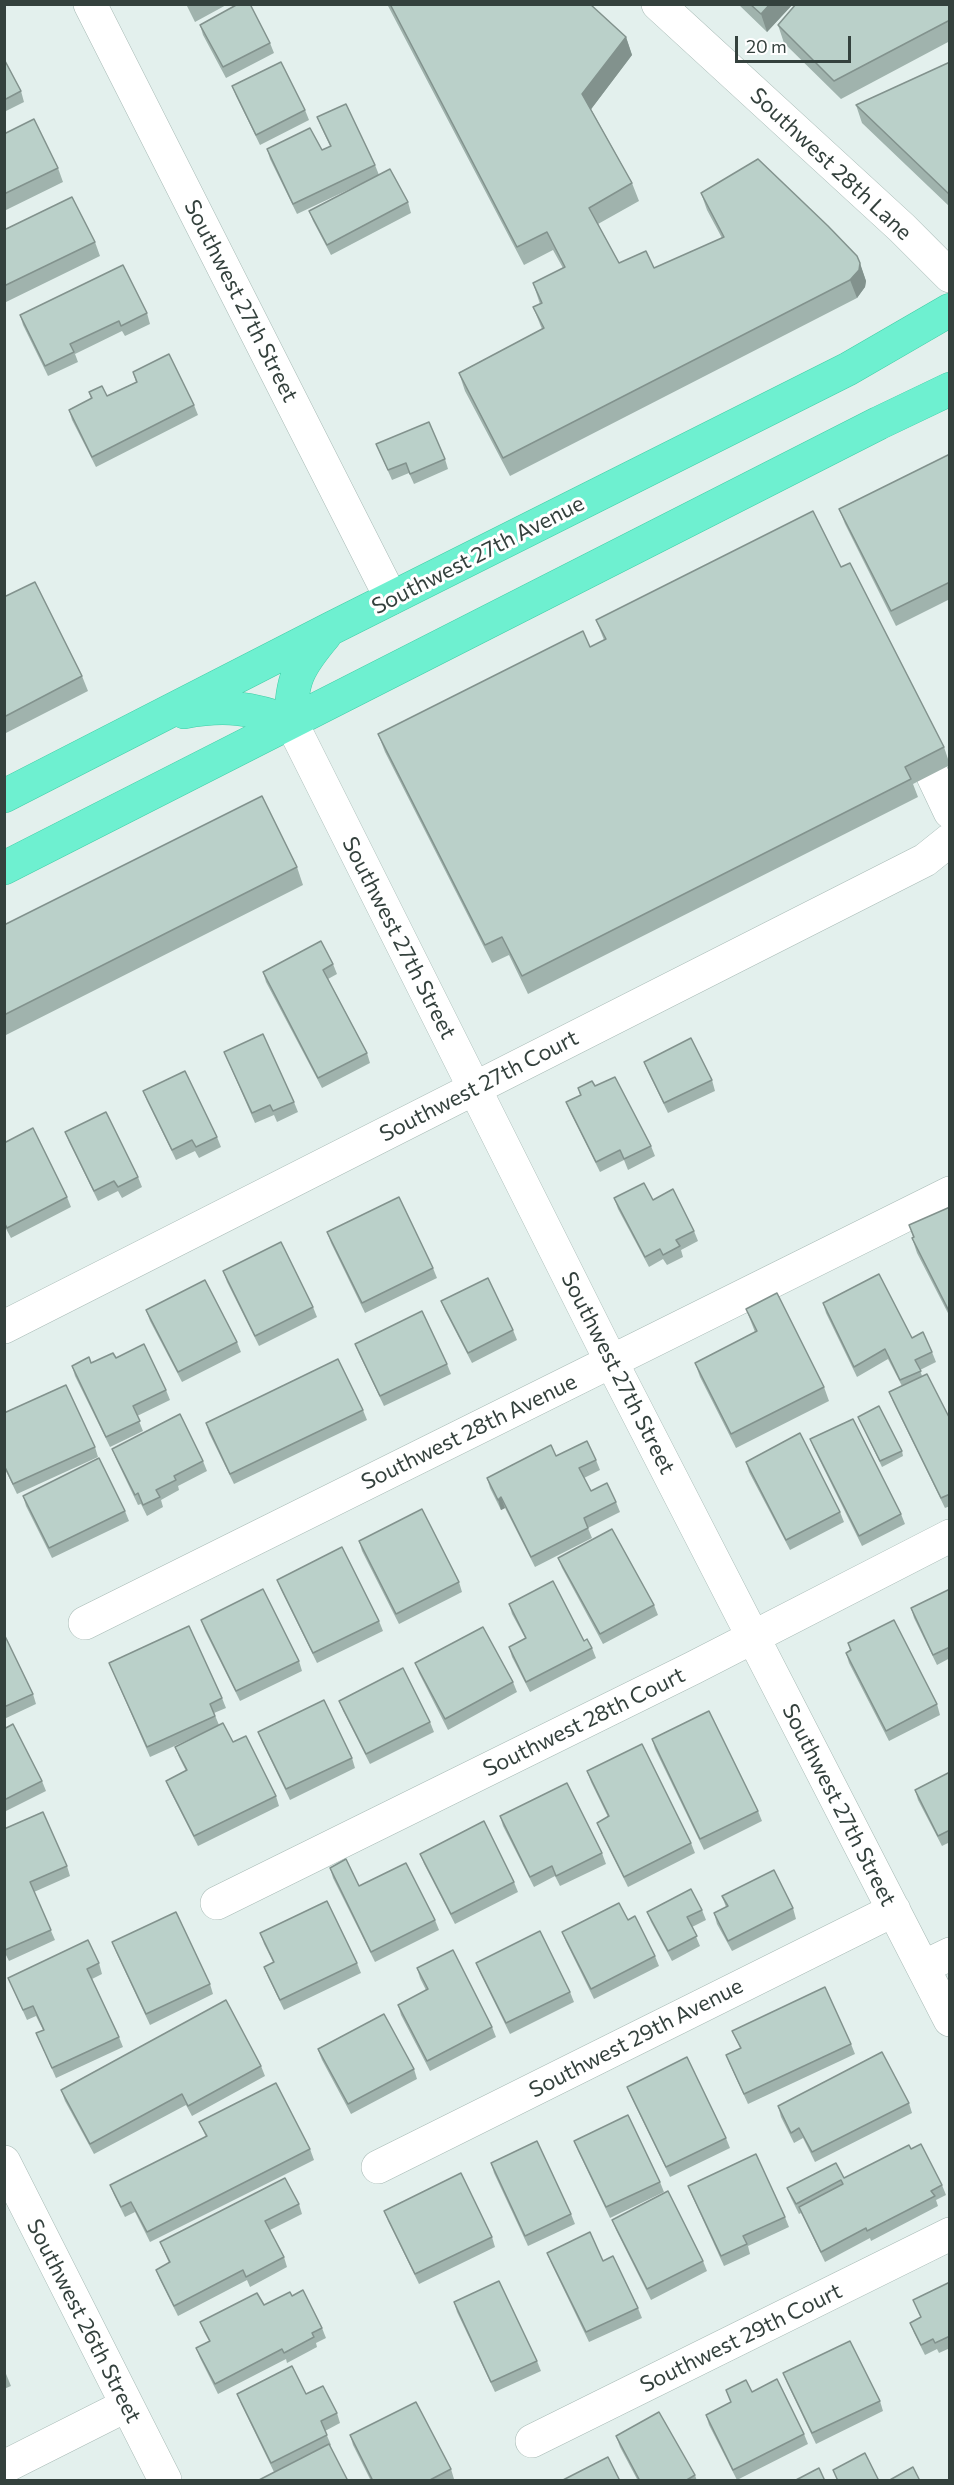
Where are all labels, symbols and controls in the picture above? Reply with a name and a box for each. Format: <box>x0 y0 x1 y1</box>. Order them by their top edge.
scale bar <box>738 24 854 62</box>
text: 20 m <box>746 35 787 57</box>
street label: Southwest 28th Lane <box>745 82 917 246</box>
street label: Southwest 27th Street <box>179 195 303 407</box>
street label: Southwest 27th Avenue <box>367 490 589 620</box>
street label: Southwest 27th Street <box>337 832 461 1044</box>
street label: Southwest 27th Court <box>375 1024 583 1148</box>
street label: Southwest 27th Street <box>556 1267 680 1479</box>
street label: Southwest 28th Avenue <box>357 1368 581 1496</box>
street label: Southwest 28th Court <box>479 1662 689 1782</box>
street label: Southwest 27th Street <box>777 1699 901 1911</box>
street label: Southwest 29th Avenue <box>525 1973 747 2103</box>
street label: Southwest 26th Street <box>21 2215 147 2427</box>
street label: Southwest 29th Court <box>636 2278 846 2398</box>

